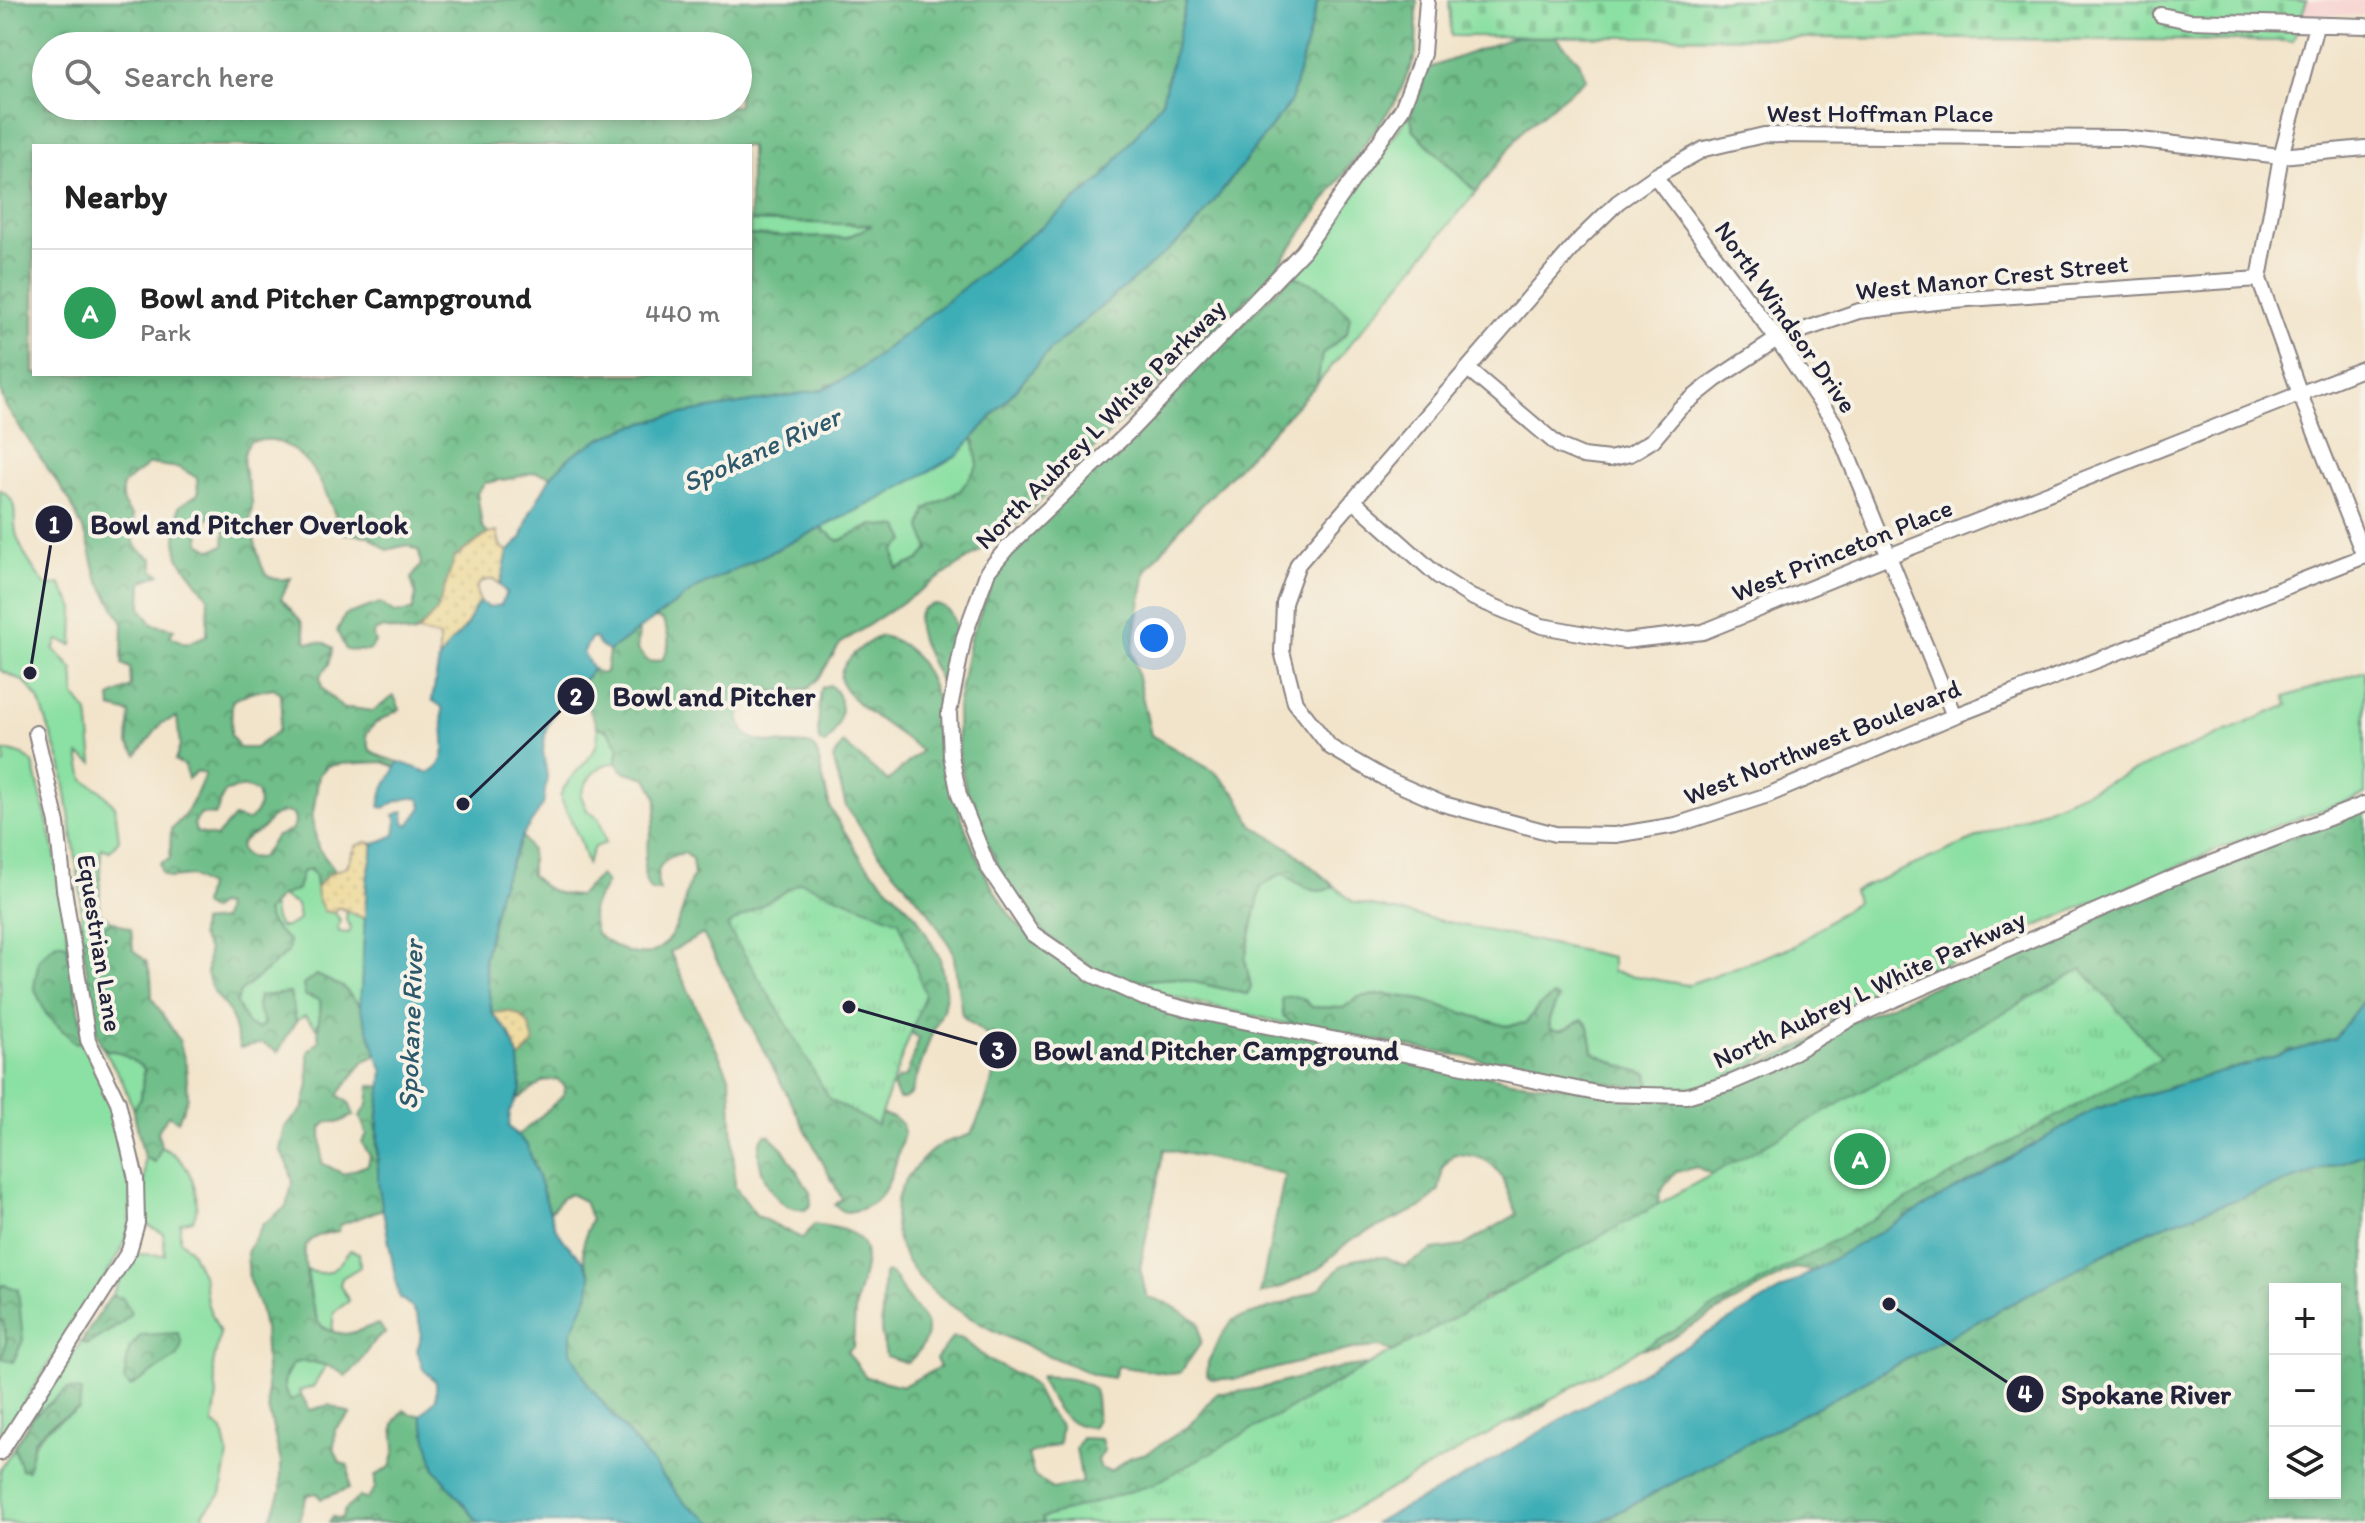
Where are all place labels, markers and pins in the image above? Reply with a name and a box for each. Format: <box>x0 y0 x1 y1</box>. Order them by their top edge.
callout: Bowl and Pitcher Overlook <box>34 498 424 550</box>
callout: Bowl and Pitcher <box>556 670 831 722</box>
callout: Bowl and Pitcher Campground <box>978 1024 1415 1076</box>
pin: A <box>1834 1129 1886 1189</box>
callout: Spokane River <box>2005 1368 2247 1420</box>

